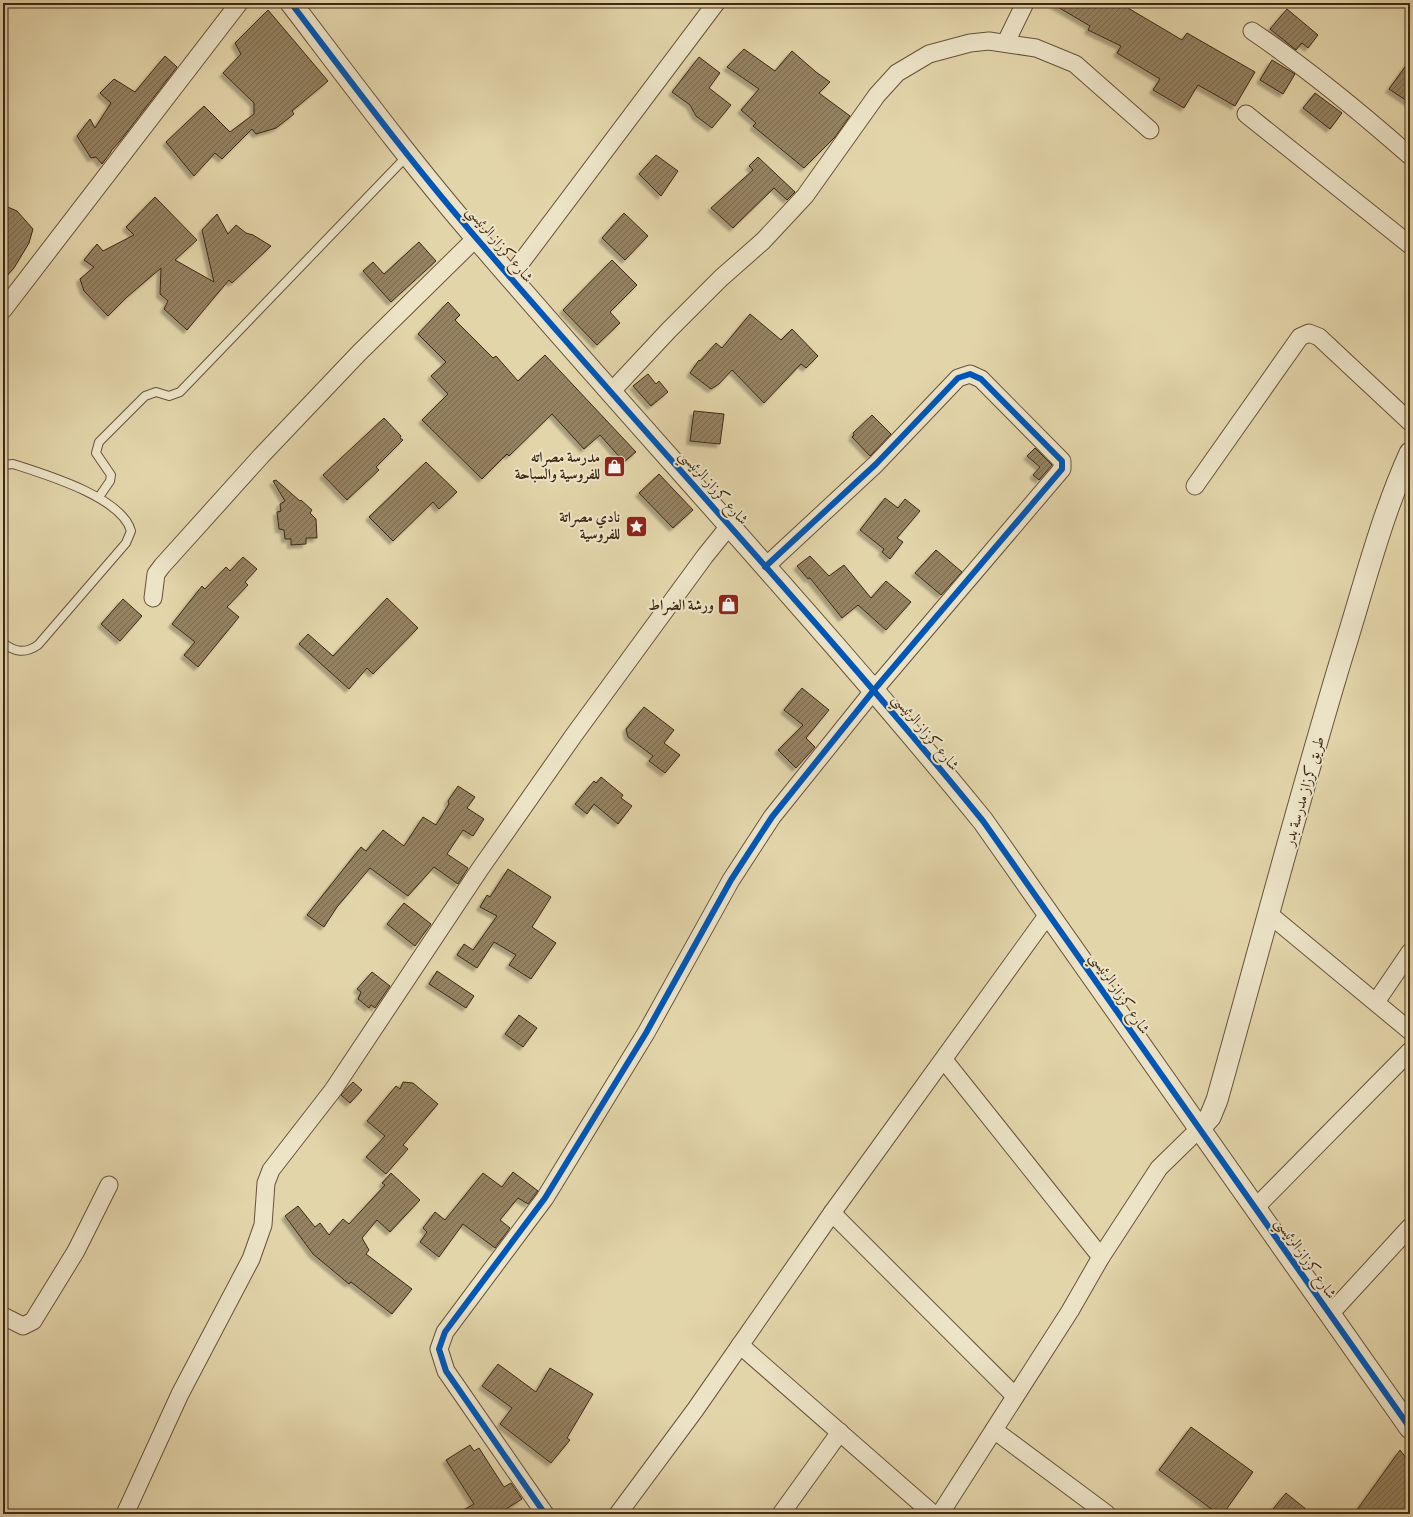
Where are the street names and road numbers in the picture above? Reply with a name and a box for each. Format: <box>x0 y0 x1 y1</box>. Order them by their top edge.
street label: شارع كرزاز الرئيسي <box>459 201 538 289</box>
street label: شارع كرزاز الرئيسي <box>672 445 753 532</box>
street label: شارع كرزاز الرئيسي <box>885 689 964 777</box>
street label: طريق كرزاز مدرسة بدر <box>1278 734 1329 850</box>
street label: شارع كرزاز الرئيسي <box>1082 948 1155 1040</box>
street label: شارع كرزاز الرئيسي <box>1267 1213 1341 1305</box>

